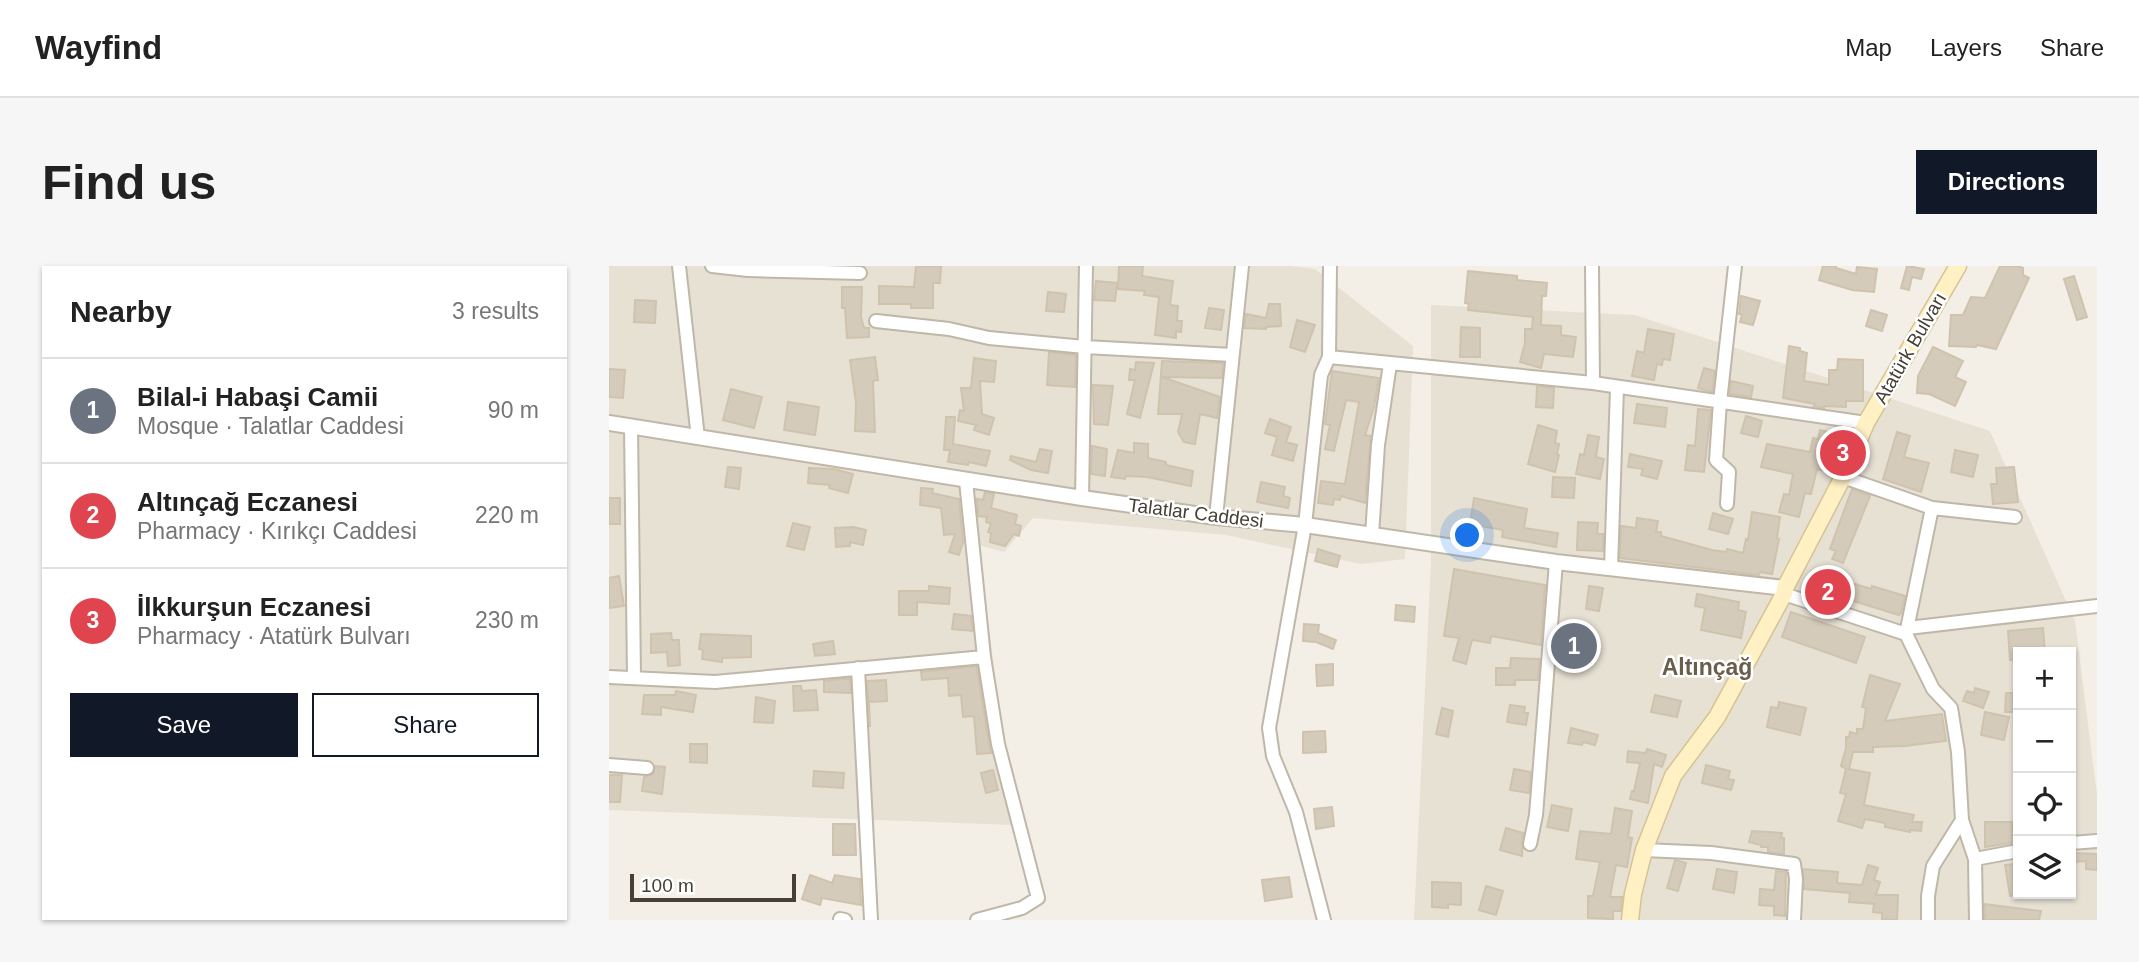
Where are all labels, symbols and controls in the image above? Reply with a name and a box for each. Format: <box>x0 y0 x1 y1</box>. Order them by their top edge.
text: Wayfind <box>35 29 162 66</box>
text: Map <box>1845 34 1892 61</box>
text: Layers <box>1930 34 2002 61</box>
text: Share <box>2040 34 2104 61</box>
button: Directions <box>1916 150 2097 214</box>
text: Find us <box>42 155 216 209</box>
street label: Atatürk Bulvarı <box>1870 289 1950 407</box>
text: Nearby <box>70 295 172 328</box>
text: 3 results <box>452 298 539 324</box>
text: Bilal-i Habaşi Camii <box>137 382 378 412</box>
text: 1 <box>87 397 99 423</box>
text: 90 m <box>488 397 539 423</box>
text: Mosque · Talatlar Caddesi <box>137 413 404 439</box>
pin: 3 <box>1820 427 1866 479</box>
text: Altınçağ Eczanesi <box>137 487 358 517</box>
street label: Talatlar Caddesi <box>1127 494 1265 532</box>
text: 2 <box>87 502 99 528</box>
text: 220 m <box>475 502 539 528</box>
text: Pharmacy · Kırıkçı Caddesi <box>137 518 417 544</box>
your location <box>1450 518 1484 552</box>
pin: 2 <box>1805 566 1851 618</box>
text: İlkkurşun Eczanesi <box>137 592 371 622</box>
text: 3 <box>87 607 99 633</box>
text: 230 m <box>475 607 539 633</box>
pin: 1 <box>1551 620 1597 672</box>
text: Pharmacy · Atatürk Bulvarı <box>137 623 411 649</box>
map controls <box>2013 647 2076 899</box>
button: + <box>2013 647 2076 710</box>
district label: Altınçağ <box>1662 654 1752 680</box>
button: Save <box>70 693 298 757</box>
button: Share <box>312 693 539 757</box>
button: − <box>2013 710 2076 773</box>
button: locate <box>2013 773 2076 836</box>
button: layers <box>2013 836 2076 899</box>
scale bar <box>630 871 796 903</box>
text: 100 m <box>641 875 694 896</box>

